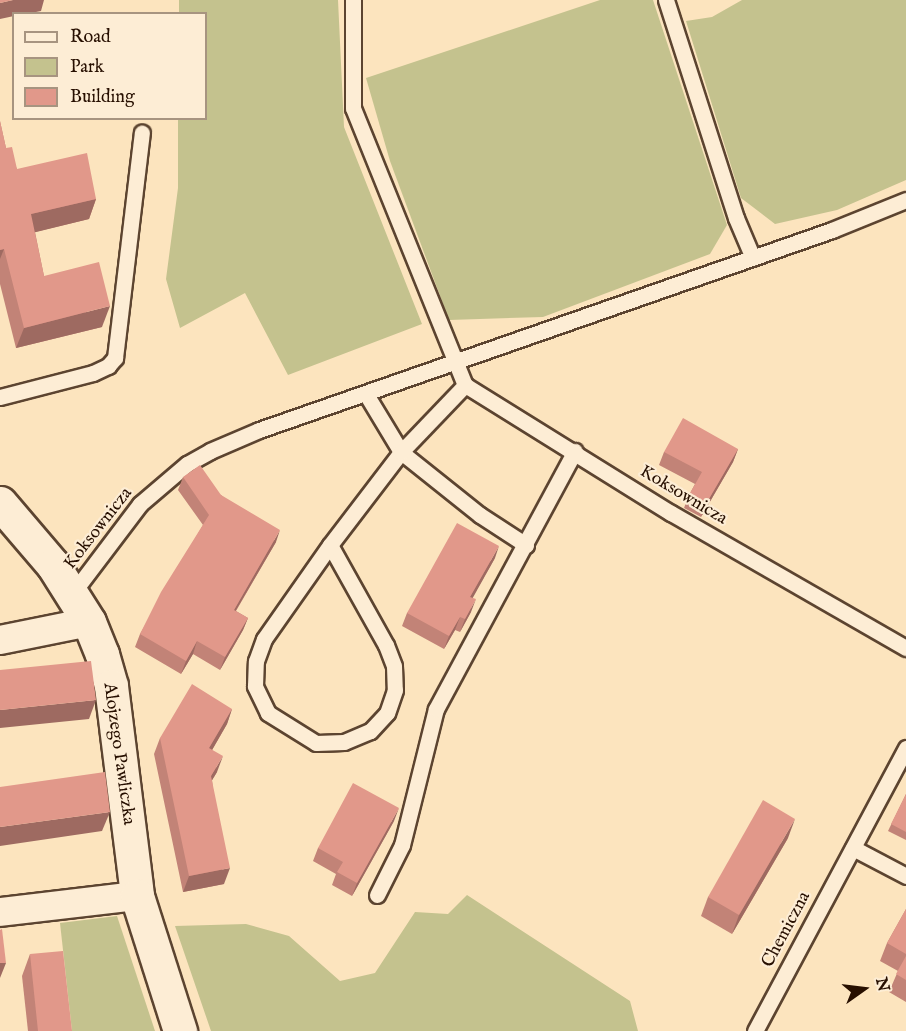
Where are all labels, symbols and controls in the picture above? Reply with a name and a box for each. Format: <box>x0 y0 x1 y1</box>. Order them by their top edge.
legend <box>12 12 207 120</box>
text: Road <box>70 26 111 49</box>
text: Park <box>70 56 104 79</box>
text: Building <box>70 86 135 109</box>
street label: Koksownicza <box>635 461 731 531</box>
street label: Koksownicza <box>60 484 138 574</box>
street label: Alojzego Pawliczka <box>97 681 139 827</box>
street label: Chemiczna <box>758 888 816 972</box>
north arrow <box>834 959 894 1019</box>
text: N <box>870 976 893 994</box>

